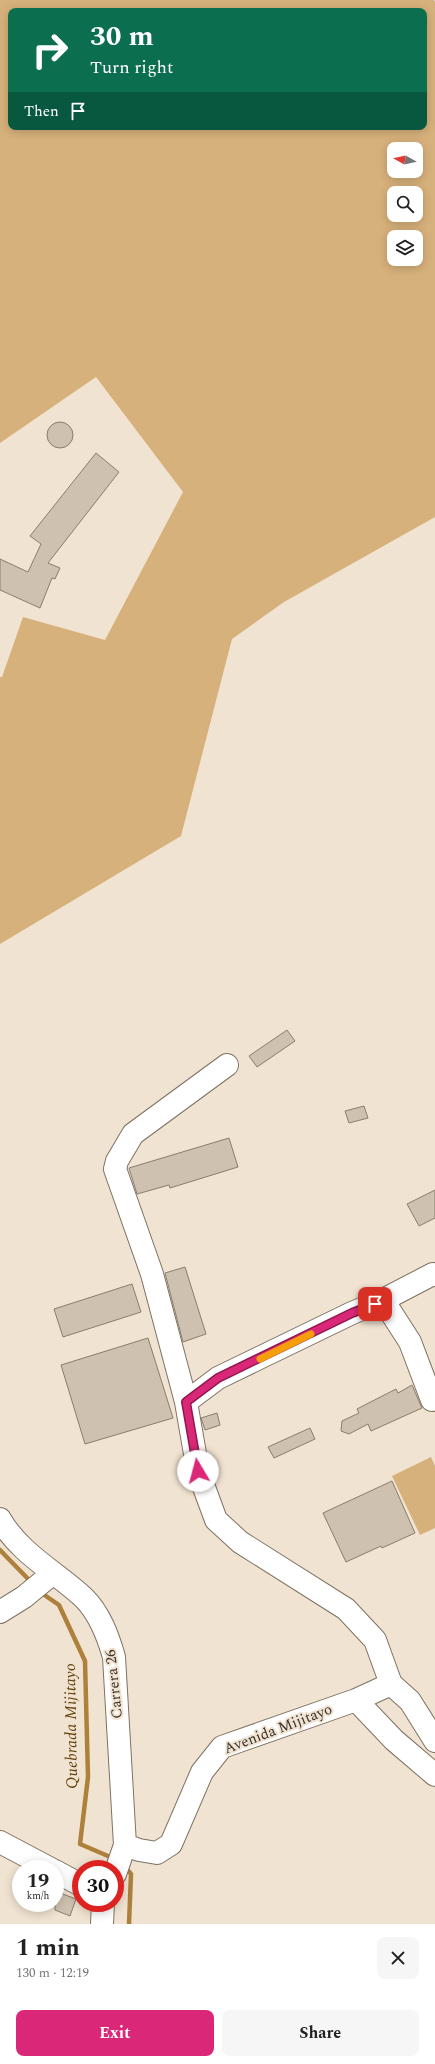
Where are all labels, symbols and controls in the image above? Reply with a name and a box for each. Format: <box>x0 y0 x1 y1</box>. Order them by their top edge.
text: 30 m <box>90 15 154 58</box>
icon: right <box>24 24 76 76</box>
text: Turn right <box>90 54 173 81</box>
text: Then <box>24 100 59 123</box>
icon: arrive <box>67 100 89 122</box>
north arrow <box>387 142 423 178</box>
map controls <box>387 142 423 266</box>
button: search <box>387 186 423 222</box>
button: layers <box>387 230 423 266</box>
pin <box>358 1287 392 1321</box>
icon: arrive <box>364 1293 386 1315</box>
position arrow <box>177 1450 219 1492</box>
street label: Carrera 26 <box>99 1648 129 1720</box>
water label: Quebrada Mijitayo <box>58 1663 84 1789</box>
street label: Avenida Mijitayo <box>221 1698 335 1760</box>
speed limit sign: 30 <box>72 1860 124 1912</box>
text: 19 <box>27 1866 49 1896</box>
text: km/h <box>27 1888 49 1904</box>
text: 1 min <box>16 1930 80 1966</box>
button: close <box>377 1937 419 1979</box>
text: 130 m · 12:19 <box>16 1963 89 1983</box>
button: Exit <box>16 2010 214 2056</box>
button: Share <box>222 2010 419 2056</box>

